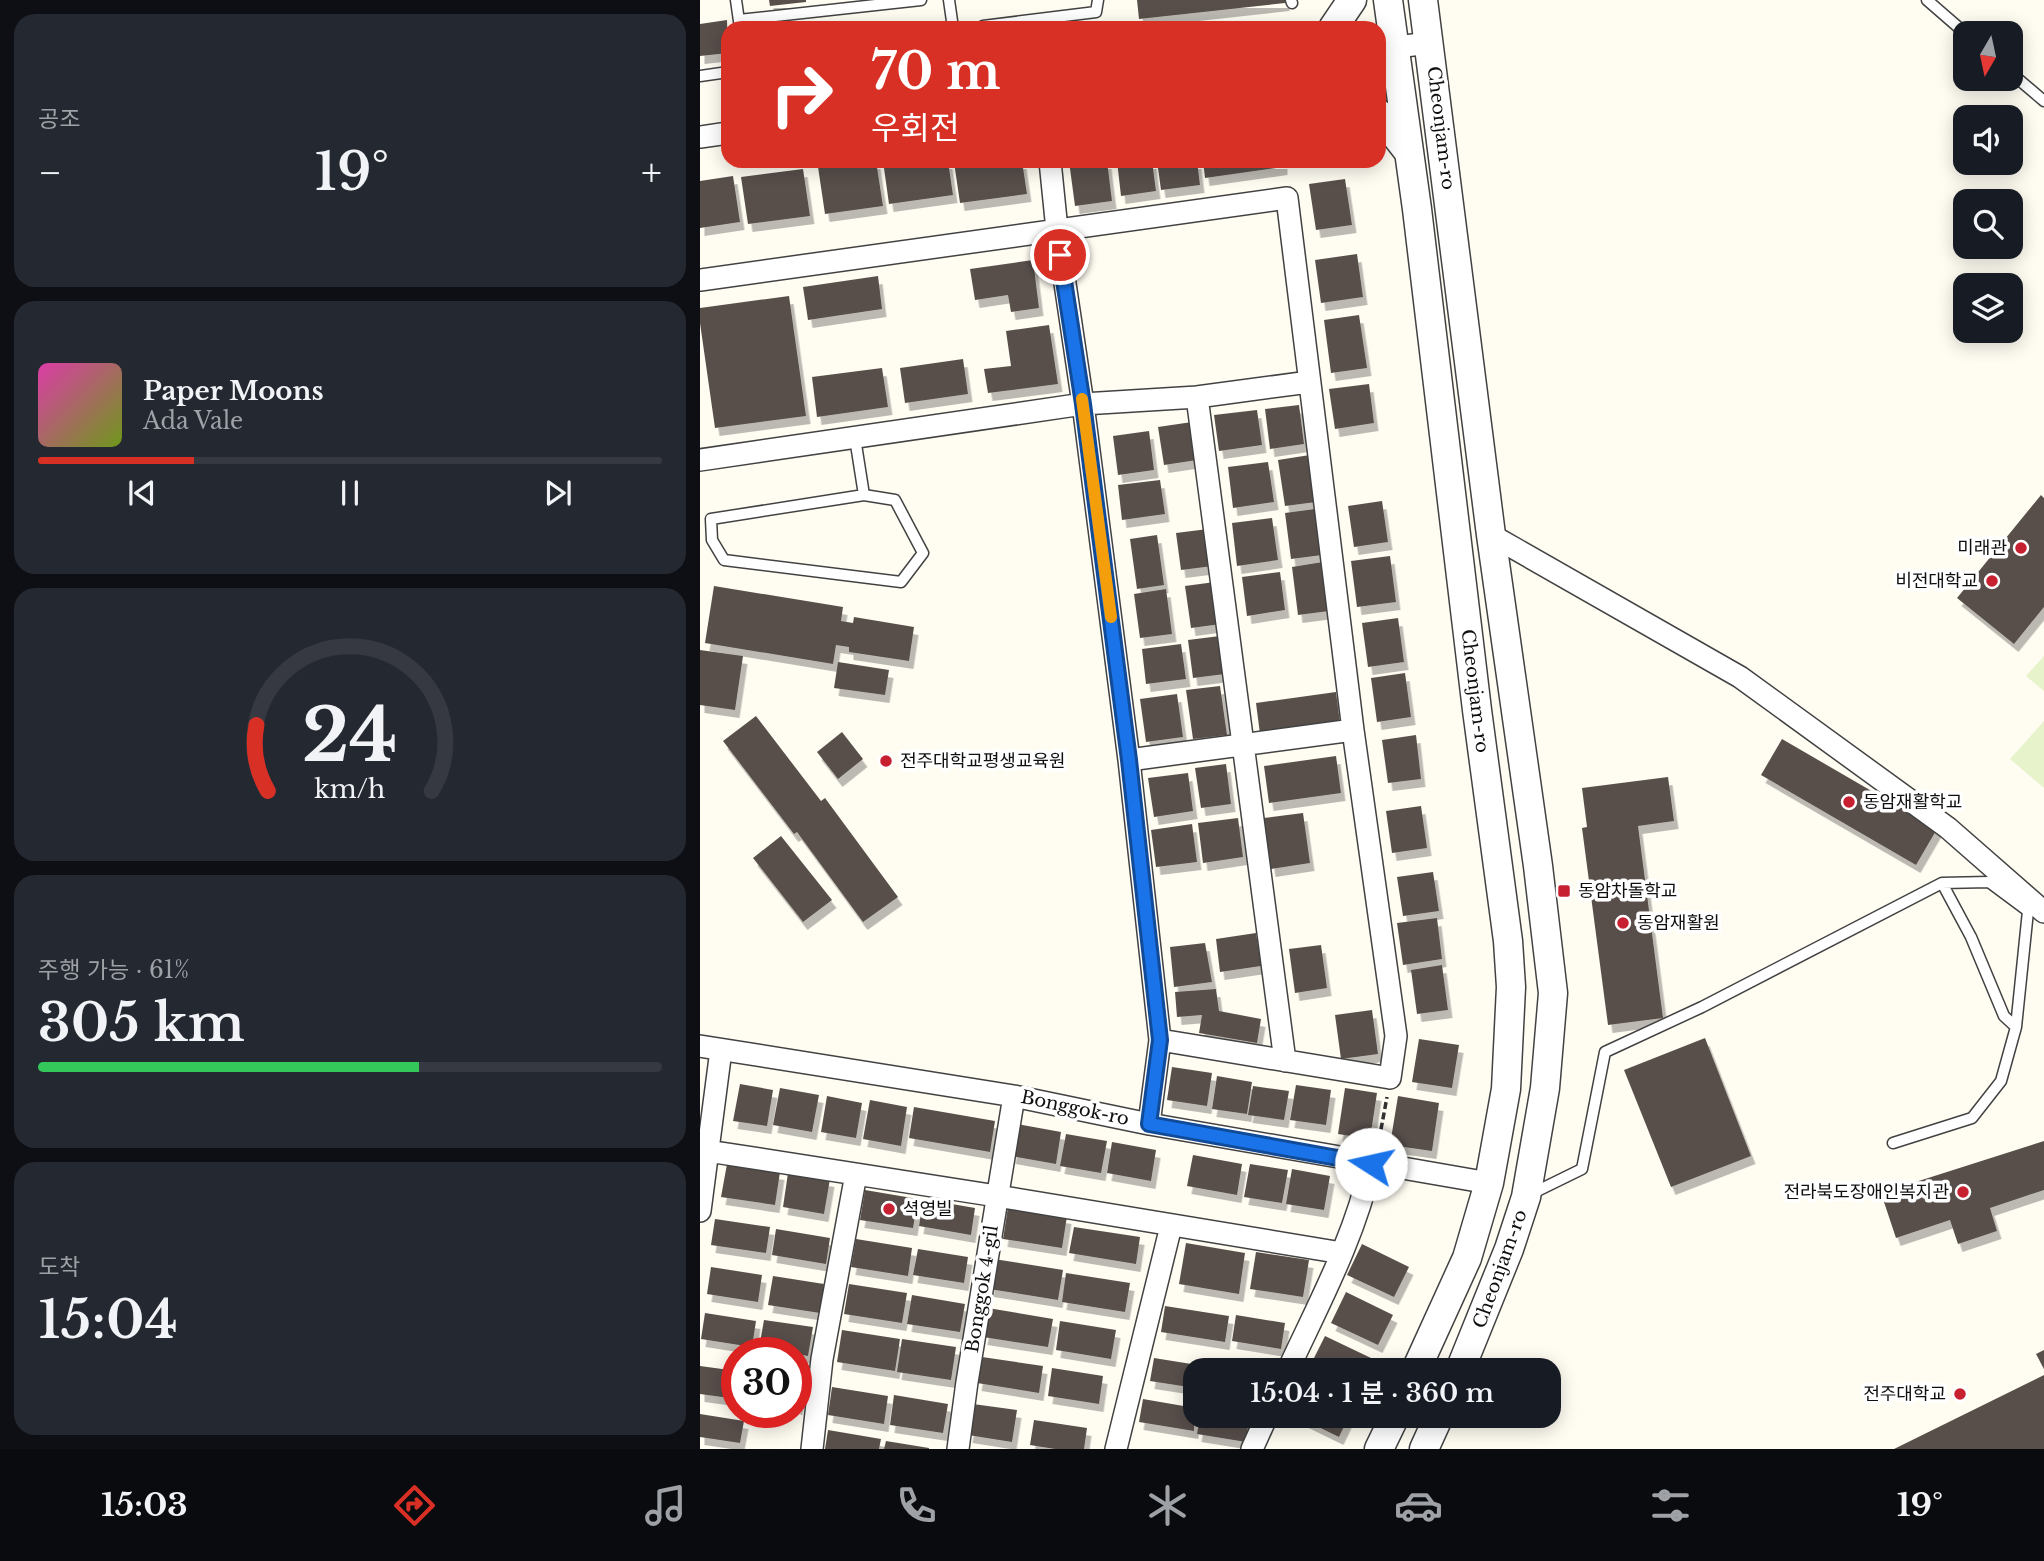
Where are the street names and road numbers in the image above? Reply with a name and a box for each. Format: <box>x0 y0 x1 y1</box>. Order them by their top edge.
street label: Cheonjam-ro <box>1422 65 1460 191</box>
street label: Cheonjam-ro <box>1456 628 1494 754</box>
street label: Bonggok-ro <box>1019 1086 1131 1130</box>
street label: Cheonjam-ro <box>1468 1207 1532 1331</box>
street label: Bonggok 4-gil <box>961 1224 1003 1354</box>

